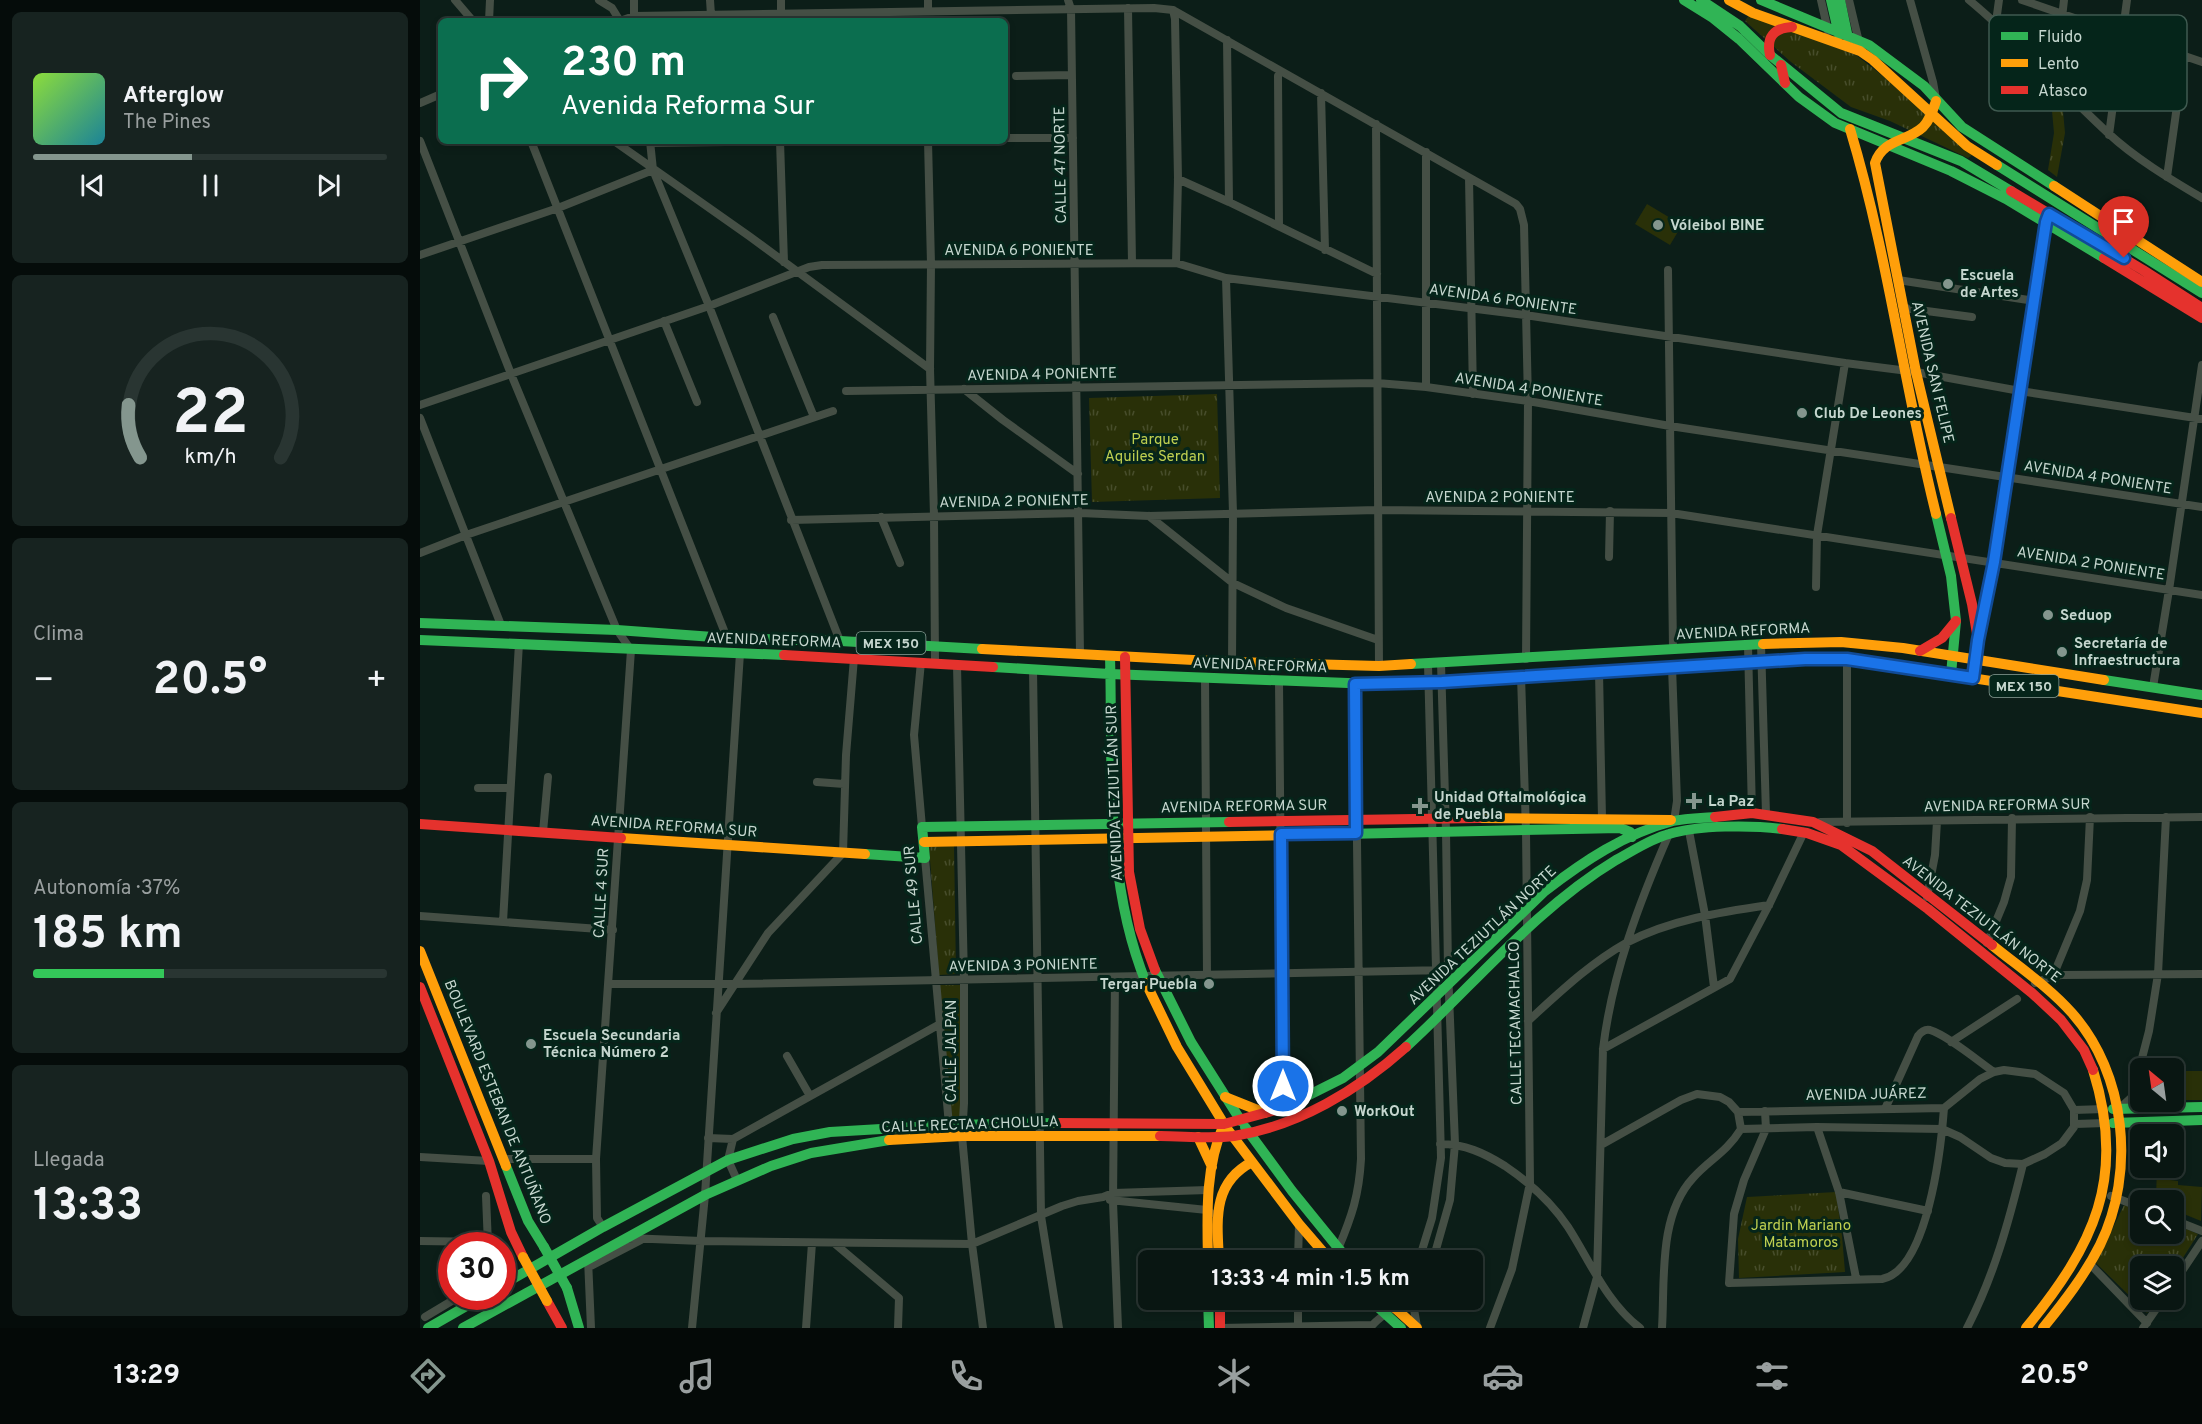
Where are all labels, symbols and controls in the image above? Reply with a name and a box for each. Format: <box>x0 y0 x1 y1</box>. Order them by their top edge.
legend <box>1989 15 2187 111</box>
text: Fluido <box>2038 28 2082 48</box>
text: 230 m <box>561 38 686 91</box>
icon: right <box>462 42 540 120</box>
text: Lento <box>2038 55 2079 75</box>
text: Atasco <box>2038 82 2087 102</box>
text: Afterglow <box>123 83 224 110</box>
text: Avenida Reforma Sur <box>561 90 815 124</box>
street label: CALLE 47 NORTE <box>1051 106 1072 224</box>
text: The Pines <box>123 110 211 136</box>
icon: previous <box>76 169 109 202</box>
icon: pause <box>194 169 227 202</box>
icon: next <box>312 169 345 202</box>
pin <box>2098 196 2149 258</box>
icon: arrive <box>2107 205 2140 238</box>
place label: Vóleibol BINE <box>1670 217 1764 236</box>
marker: Vóleibol BINE <box>1651 218 1665 232</box>
street label: AVENIDA 6 PONIENTE <box>944 242 1094 261</box>
place label: Escuela de Artes <box>1960 267 2019 303</box>
marker: Escuela de Artes <box>1941 277 1955 291</box>
street label: AVENIDA 6 PONIENTE <box>1428 281 1578 320</box>
street label: AVENIDA SAN FELIPE <box>1906 299 1957 445</box>
street label: AVENIDA 4 PONIENTE <box>967 365 1117 386</box>
street label: AVENIDA 4 PONIENTE <box>1453 369 1604 412</box>
text: 22 <box>172 377 248 456</box>
place label: Club De Leones <box>1814 405 1922 424</box>
marker: Club De Leones <box>1795 406 1809 420</box>
park label: Parque Aquiles Serdan <box>1105 431 1205 467</box>
text: km/h <box>184 444 236 471</box>
street label: AVENIDA 4 PONIENTE <box>2022 457 2173 500</box>
street label: AVENIDA 2 PONIENTE <box>1425 489 1575 508</box>
street label: AVENIDA 2 PONIENTE <box>939 492 1089 513</box>
street label: AVENIDA 2 PONIENTE <box>2015 543 2166 586</box>
place label: Seduop <box>2060 607 2112 626</box>
marker: Seduop <box>2041 608 2055 622</box>
street label: AVENIDA REFORMA <box>1675 619 1811 646</box>
text: Clima <box>33 622 84 648</box>
street label: AVENIDA REFORMA <box>706 630 842 653</box>
road number: MEX 150 <box>856 632 926 654</box>
place label: Secretaría de Infraestructura <box>2074 635 2180 671</box>
marker: Secretaría de Infraestructura <box>2055 645 2069 659</box>
text: 20.5° <box>153 653 267 710</box>
street label: AVENIDA REFORMA <box>1192 655 1328 678</box>
text: − <box>33 661 54 703</box>
text: + <box>366 661 387 703</box>
road number: MEX 150 <box>1990 675 2058 697</box>
street label: AVENIDA TEZIUTLÁN SUR <box>1102 704 1128 882</box>
place label: Unidad Oftalmológica de Puebla <box>1434 789 1586 825</box>
marker: La Paz <box>1685 792 1703 810</box>
place label: La Paz <box>1708 793 1754 812</box>
street label: AVENIDA REFORMA SUR <box>1923 796 2091 817</box>
street label: AVENIDA REFORMA SUR <box>1160 797 1328 818</box>
marker: Unidad Oftalmológica de Puebla <box>1411 797 1429 815</box>
street label: AVENIDA REFORMA SUR <box>590 812 758 843</box>
street label: CALLE 49 SUR <box>901 845 928 945</box>
street label: CALLE 4 SUR <box>591 847 614 939</box>
street label: AVENIDA TEZIUTLÁN NORTE <box>1898 852 2065 988</box>
street label: AVENIDA TEZIUTLÁN NORTE <box>1404 862 1561 1010</box>
text: Autonomía · 37% <box>33 876 180 902</box>
text: 185 km <box>33 907 183 964</box>
street label: CALLE TECAMACHALCO <box>1506 941 1527 1105</box>
street label: AVENIDA 3 PONIENTE <box>948 956 1098 977</box>
place label: Tergar Puebla <box>1100 976 1197 995</box>
street label: BOULEVARD ESTEBAN DE ANTUÑANO <box>439 977 555 1228</box>
marker: Tergar Puebla <box>1202 977 1216 991</box>
street label: CALLE JALPAN <box>943 1000 962 1102</box>
place label: Escuela Secundaria Técnica Número 2 <box>543 1027 680 1063</box>
marker: Escuela Secundaria Técnica Número 2 <box>524 1037 538 1051</box>
position arrow <box>1251 1054 1315 1118</box>
north arrow <box>2130 1058 2184 1112</box>
map controls <box>2130 1058 2184 1310</box>
street label: AVENIDA JUÁREZ <box>1805 1084 1927 1106</box>
place label: WorkOut <box>1354 1103 1415 1122</box>
marker: WorkOut <box>1335 1104 1349 1118</box>
street label: CALLE RECTA A CHOLULA <box>881 1113 1059 1138</box>
button: sound <box>2130 1124 2184 1178</box>
text: Llegada <box>33 1148 105 1174</box>
text: 13:33 <box>33 1179 143 1236</box>
button: search <box>2130 1190 2184 1244</box>
park label: Jardin Mariano Matamoros <box>1751 1217 1851 1253</box>
speed limit sign: 30 <box>438 1232 516 1310</box>
button: layers <box>2130 1256 2184 1310</box>
text: 13:33 · 4 min · 1.5 km <box>1211 1266 1410 1293</box>
icon: directions <box>407 1355 449 1397</box>
icon: music <box>676 1355 718 1397</box>
icon: phone <box>945 1355 987 1397</box>
icon: climate <box>1213 1355 1255 1397</box>
icon: car <box>1482 1355 1524 1397</box>
icon: filters <box>1751 1355 1793 1397</box>
text: 13:29 <box>113 1359 180 1393</box>
text: 20.5° <box>2020 1359 2089 1393</box>

